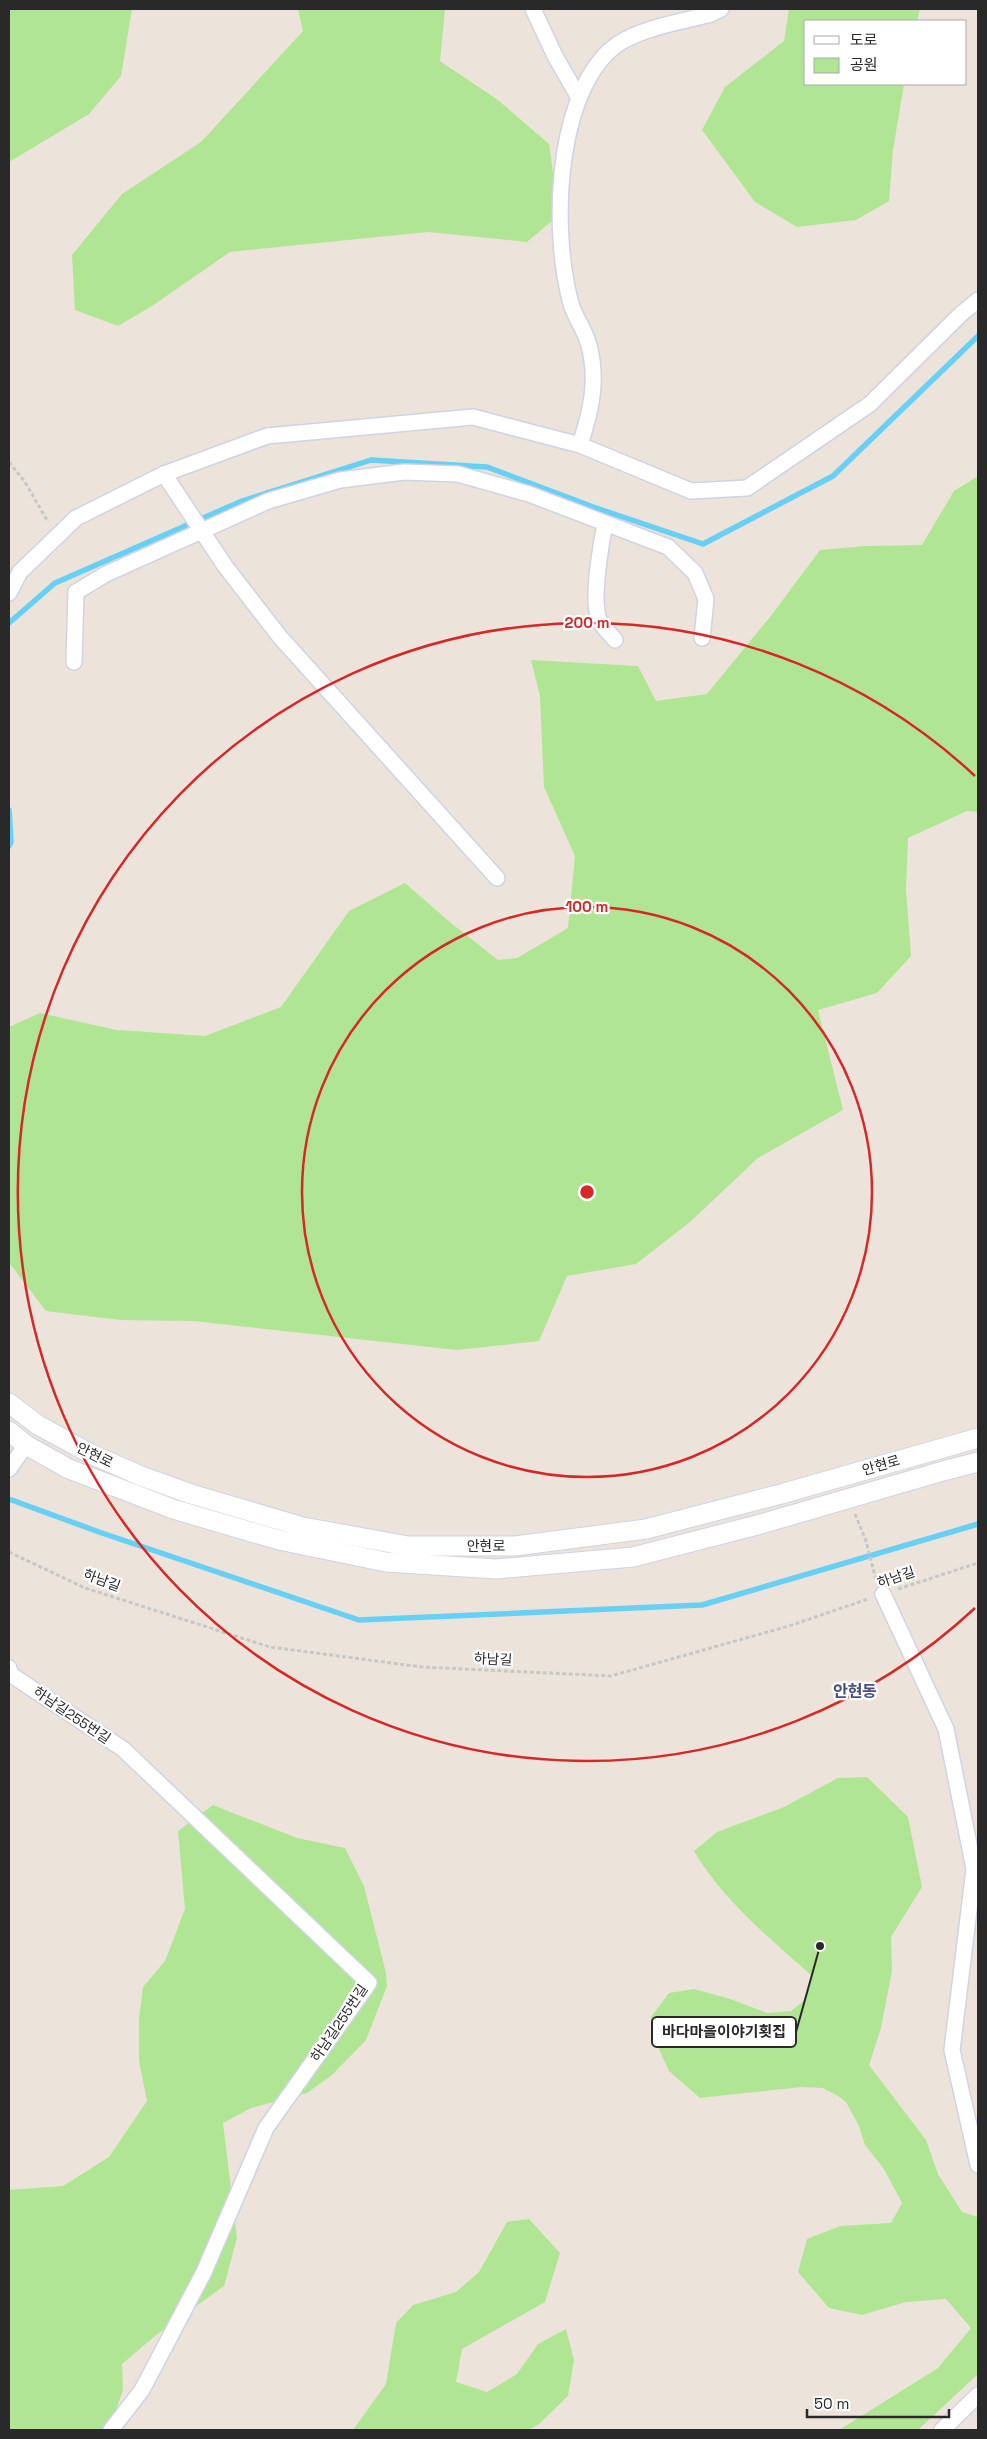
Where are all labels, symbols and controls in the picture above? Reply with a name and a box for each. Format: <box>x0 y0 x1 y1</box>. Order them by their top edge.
legend <box>804 20 967 85</box>
text: 도로 <box>850 30 878 49</box>
text: 공원 <box>850 55 878 74</box>
text: 200 m <box>565 613 609 632</box>
text: 100 m <box>566 897 608 916</box>
centre of rings <box>578 1183 596 1201</box>
street label: 안현로 <box>74 1438 116 1472</box>
street label: 안현로 <box>860 1451 902 1479</box>
street label: 안현로 <box>467 1537 505 1555</box>
street label: 하남길 <box>875 1562 917 1592</box>
street label: 하남길 <box>81 1565 123 1595</box>
street label: 하남길 <box>473 1649 513 1669</box>
district label: 안현동 <box>833 1681 877 1702</box>
street label: 하남길255번길 <box>30 1682 114 1748</box>
street label: 하남길255번길 <box>306 1981 372 2065</box>
callout: 바다마을이야기횟집 <box>652 2017 796 2047</box>
text: 바다마을이야기횟집 <box>662 2022 786 2041</box>
scale bar <box>807 2386 950 2418</box>
text: 50 m <box>814 2394 849 2413</box>

